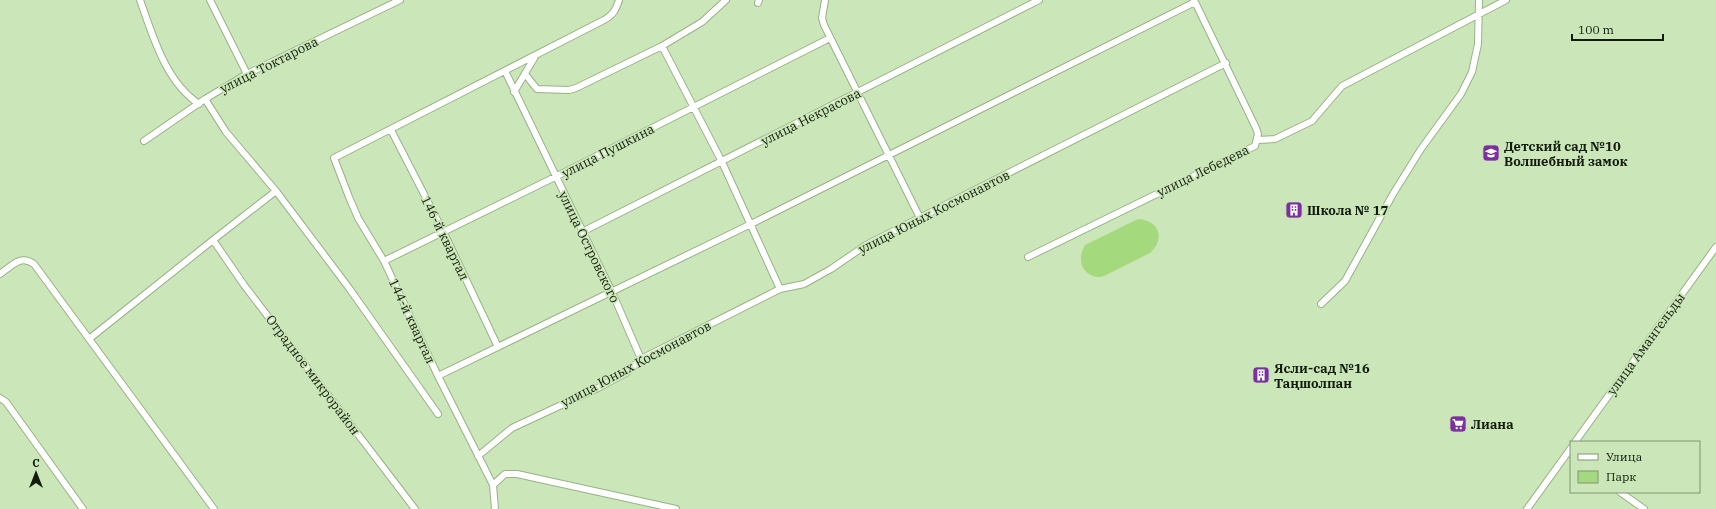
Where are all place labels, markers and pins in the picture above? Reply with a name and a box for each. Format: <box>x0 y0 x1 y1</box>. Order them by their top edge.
place label: Детский сад №10 Волшебный замок <box>1504 138 1628 170</box>
school or university icon: Детский сад №10 Волшебный замок <box>1481 143 1501 163</box>
building icon: Школа № 17 <box>1284 200 1304 220</box>
place label: Школа № 17 <box>1307 202 1389 219</box>
place label: Ясли-сад №16 Таңшолпан <box>1274 360 1370 392</box>
building icon: Ясли-сад №16 Таңшолпан <box>1251 365 1271 385</box>
supermarket icon: Лиана <box>1448 414 1468 434</box>
place label: Лиана <box>1471 416 1514 433</box>

